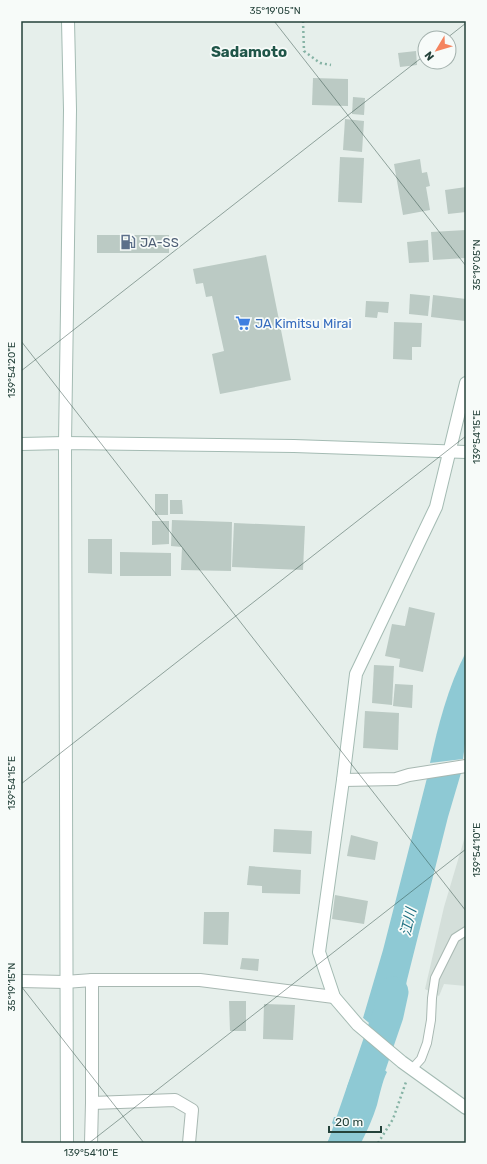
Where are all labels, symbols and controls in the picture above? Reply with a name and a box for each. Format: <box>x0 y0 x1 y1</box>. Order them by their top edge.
text: 35°19'05"N <box>249 5 301 17</box>
north arrow <box>417 30 457 70</box>
district label: Sadamoto <box>211 43 287 61</box>
text: N <box>422 49 437 63</box>
fuel station icon: JA-SS <box>119 233 137 251</box>
place label: JA-SS <box>140 235 179 250</box>
text: 35°19'05"N <box>471 239 483 291</box>
supermarket icon: JA Kimitsu Mirai <box>234 314 252 332</box>
place label: JA Kimitsu Mirai <box>255 316 352 331</box>
text: 139°54'20"E <box>6 342 18 398</box>
text: 139°54'15"E <box>471 410 483 464</box>
text: 139°54'15"E <box>6 756 18 810</box>
text: 139°54'10"E <box>471 823 483 877</box>
water label: 江川 <box>397 905 420 938</box>
text: 35°19'15"N <box>6 962 18 1012</box>
scale bar <box>329 1108 381 1134</box>
text: 20 m <box>335 1115 363 1129</box>
text: 139°54'10"E <box>64 1147 118 1159</box>

